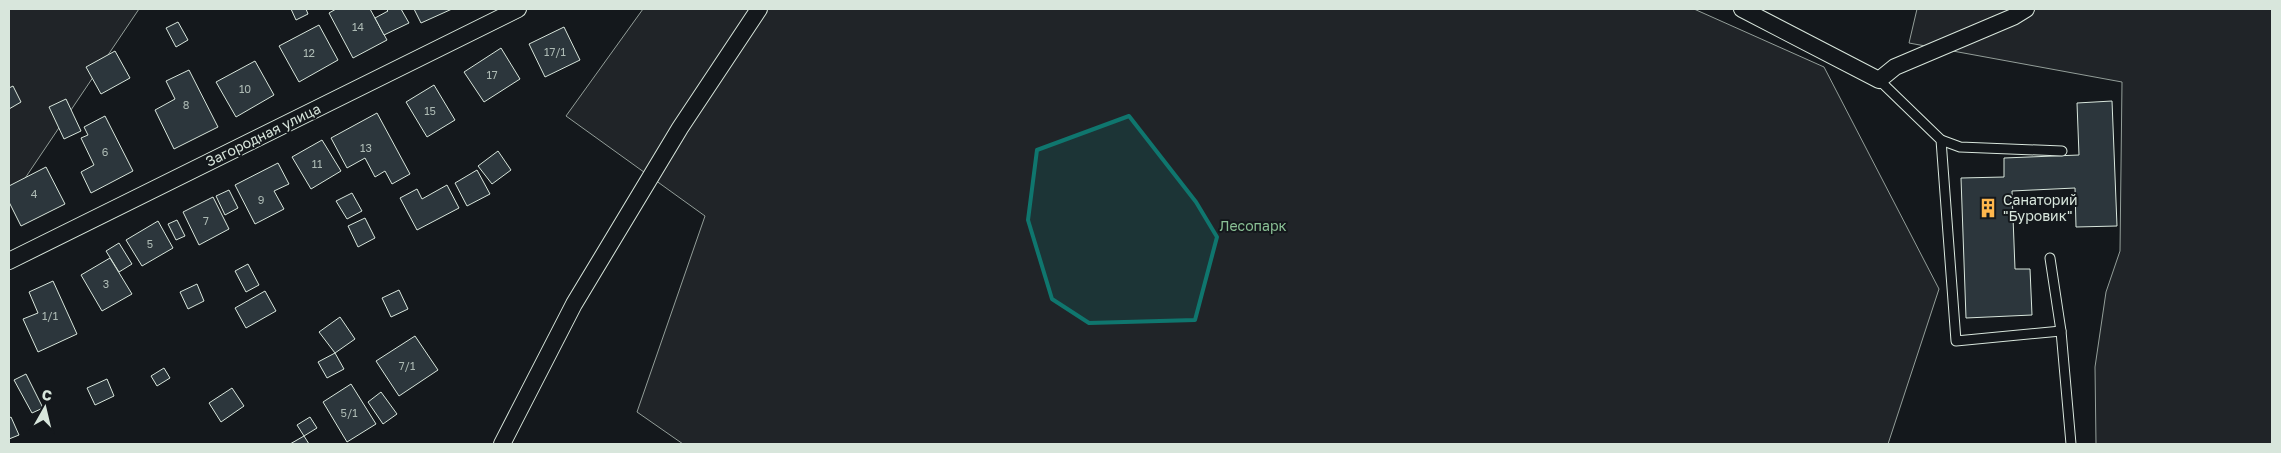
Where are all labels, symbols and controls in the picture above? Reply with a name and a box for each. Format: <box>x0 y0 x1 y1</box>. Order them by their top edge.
house number: 14 <box>352 20 364 33</box>
house number: 17/1 <box>544 45 566 58</box>
house number: 12 <box>303 46 315 59</box>
house number: 17 <box>486 68 498 81</box>
house number: 10 <box>239 82 251 95</box>
house number: 8 <box>183 98 190 111</box>
street label: Загородная улица <box>202 99 323 170</box>
house number: 15 <box>424 104 436 117</box>
house number: 13 <box>360 141 372 154</box>
house number: 6 <box>102 145 109 158</box>
house number: 11 <box>312 157 322 170</box>
house number: 4 <box>31 187 38 200</box>
place label: Санаторий "Буровик" <box>2003 191 2078 224</box>
house number: 9 <box>258 193 264 206</box>
building icon: Санаторий "Буровик" <box>1977 197 1999 219</box>
house number: 7 <box>203 214 209 227</box>
park label: Лесопарк <box>1219 217 1287 234</box>
house number: 5 <box>147 237 153 250</box>
house number: 3 <box>103 277 109 290</box>
house number: 1/1 <box>42 309 58 322</box>
house number: 7/1 <box>399 359 415 372</box>
north arrow <box>20 383 70 433</box>
text: С <box>41 386 53 404</box>
house number: 5/1 <box>341 406 358 419</box>

